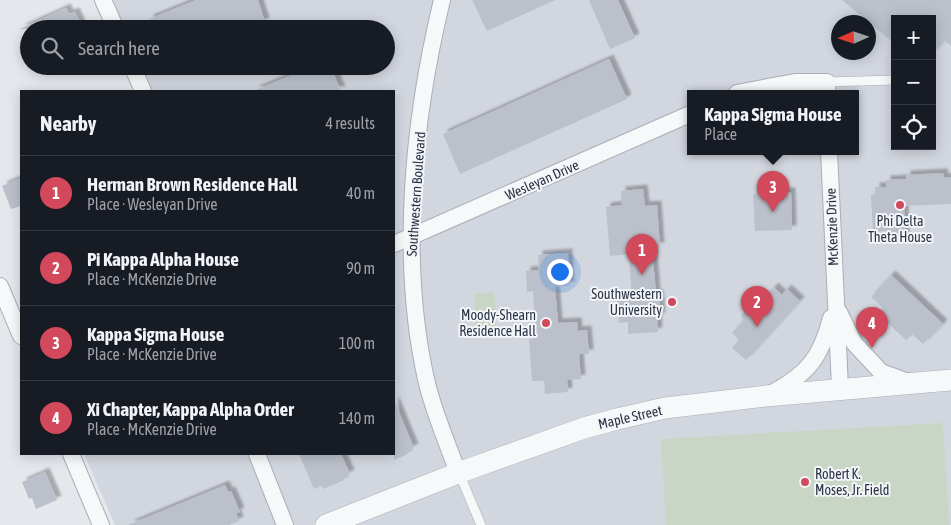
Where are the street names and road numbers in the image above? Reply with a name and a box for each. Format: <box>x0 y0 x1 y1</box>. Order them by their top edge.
street label: Southwestern Boulevard <box>404 131 428 257</box>
street label: Wesleyan Drive <box>503 157 581 203</box>
street label: McKenzie Drive <box>823 188 841 266</box>
street label: Maple Street <box>596 402 664 432</box>

